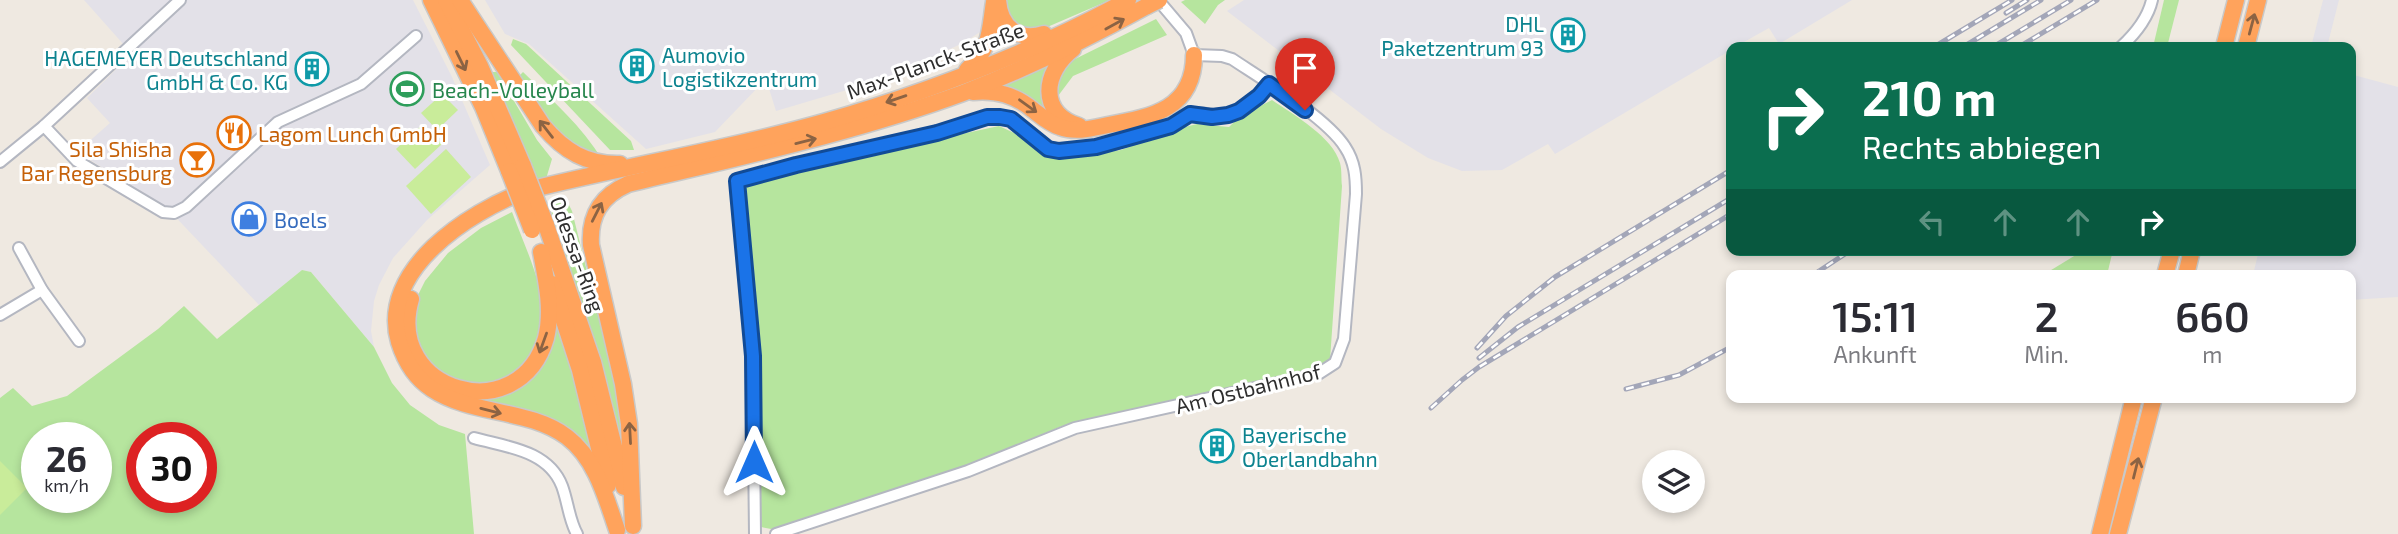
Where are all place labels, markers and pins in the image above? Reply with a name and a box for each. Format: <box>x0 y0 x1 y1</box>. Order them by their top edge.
place label: DHL Paketzentrum 93 <box>1381 11 1544 60</box>
building icon: DHL Paketzentrum 93 <box>1549 16 1587 54</box>
pin <box>1275 38 1335 110</box>
place label: Aumovio Logistikzentrum <box>662 42 817 91</box>
place label: HAGEMEYER Deutschland GmbH & Co. KG <box>44 45 288 94</box>
building icon: Aumovio Logistikzentrum <box>618 47 656 85</box>
building icon: HAGEMEYER Deutschland GmbH & Co. KG <box>293 50 331 88</box>
sports icon: Beach-Volleyball <box>388 70 426 108</box>
place label: Beach-Volleyball <box>432 77 595 102</box>
restaurant icon: Lagom Lunch GmbH <box>215 114 253 152</box>
place label: Lagom Lunch GmbH <box>258 121 447 146</box>
place label: Sila Shisha Bar Regensburg <box>21 136 172 185</box>
bar icon: Sila Shisha Bar Regensburg <box>178 141 216 179</box>
shop icon: Boels <box>230 200 268 238</box>
place label: Boels <box>274 207 327 232</box>
place label: Bayerische Oberlandbahn <box>1242 422 1378 471</box>
building icon: Bayerische Oberlandbahn <box>1198 427 1236 465</box>

